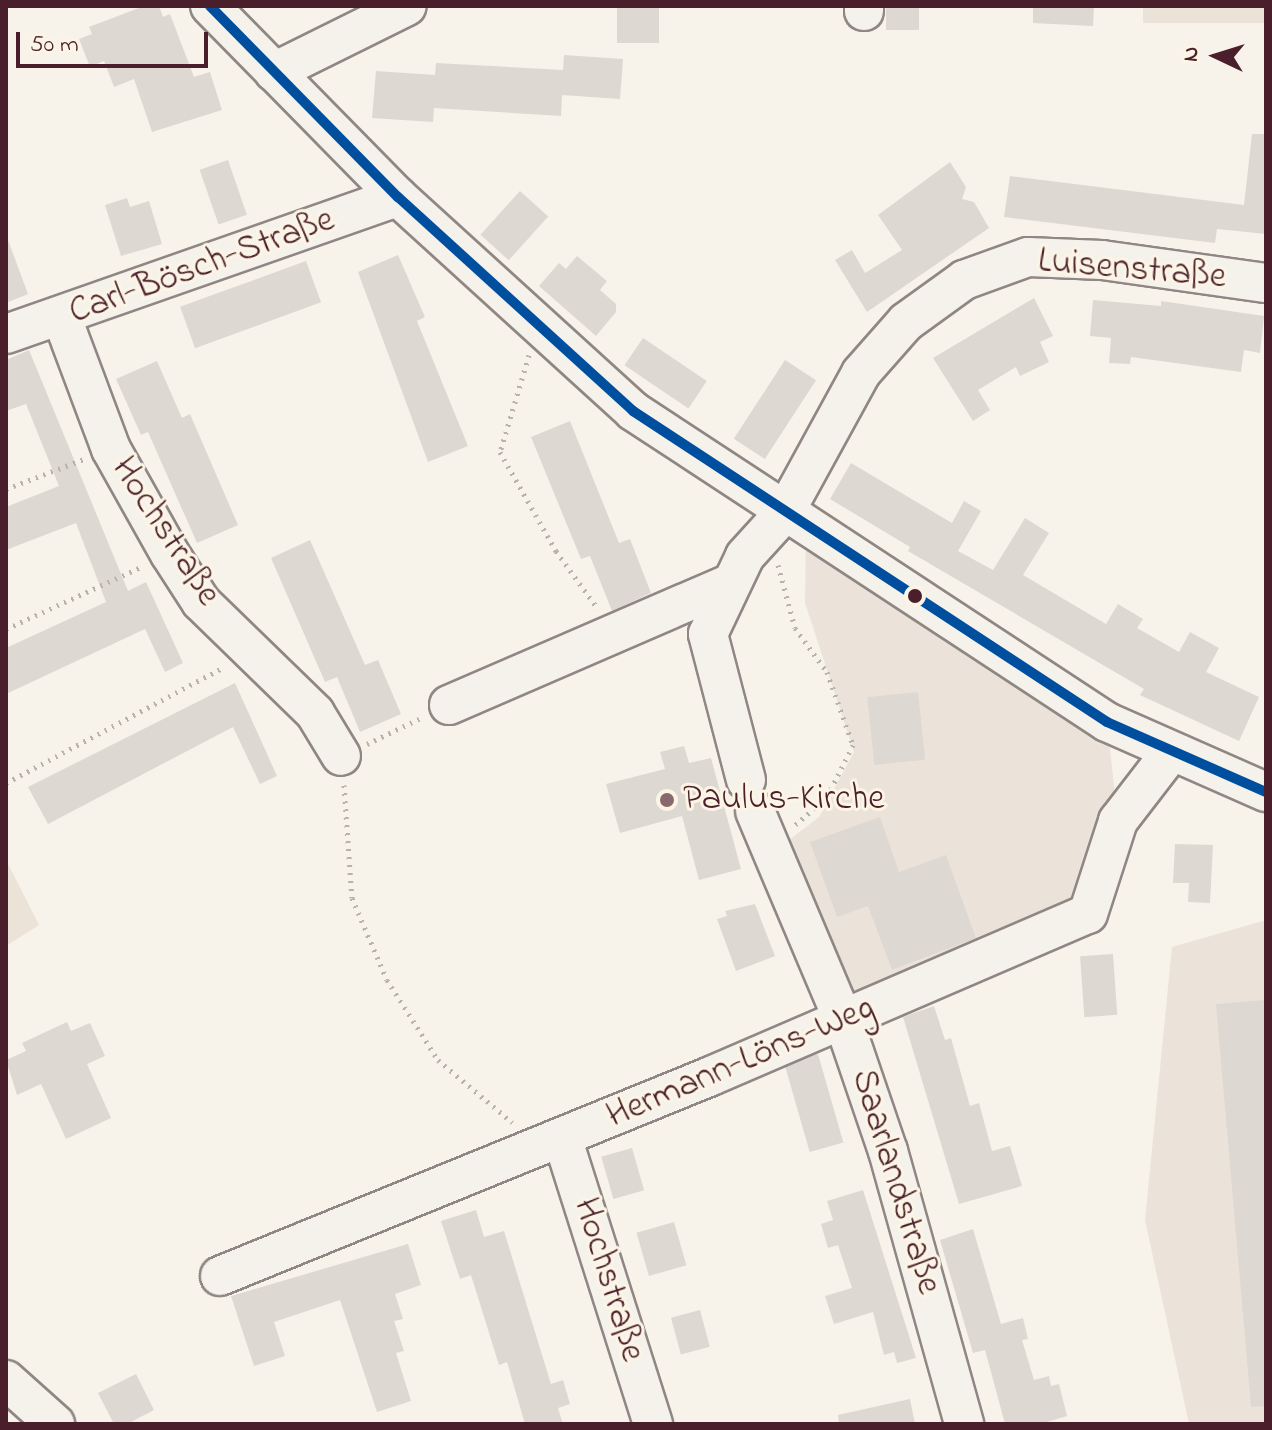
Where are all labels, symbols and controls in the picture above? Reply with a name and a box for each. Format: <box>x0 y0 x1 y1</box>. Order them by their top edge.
scale bar <box>20 16 212 66</box>
north arrow <box>1176 16 1256 96</box>
text: 50 m <box>30 28 79 63</box>
text: N <box>1176 46 1209 63</box>
street label: Carl-Bösch-Straße <box>64 199 340 335</box>
street label: Luisenstraße <box>1036 240 1228 300</box>
street label: Hochstraße <box>101 449 229 615</box>
unlabelled marker <box>907 588 923 604</box>
place label: Paulus-Kirche <box>683 778 884 822</box>
marker: Paulus-Kirche <box>658 791 676 809</box>
street label: Hermann-Löns-Weg <box>601 987 881 1139</box>
street label: Saarlandstraße <box>840 1064 950 1300</box>
street label: Hochstraße <box>563 1193 653 1367</box>

